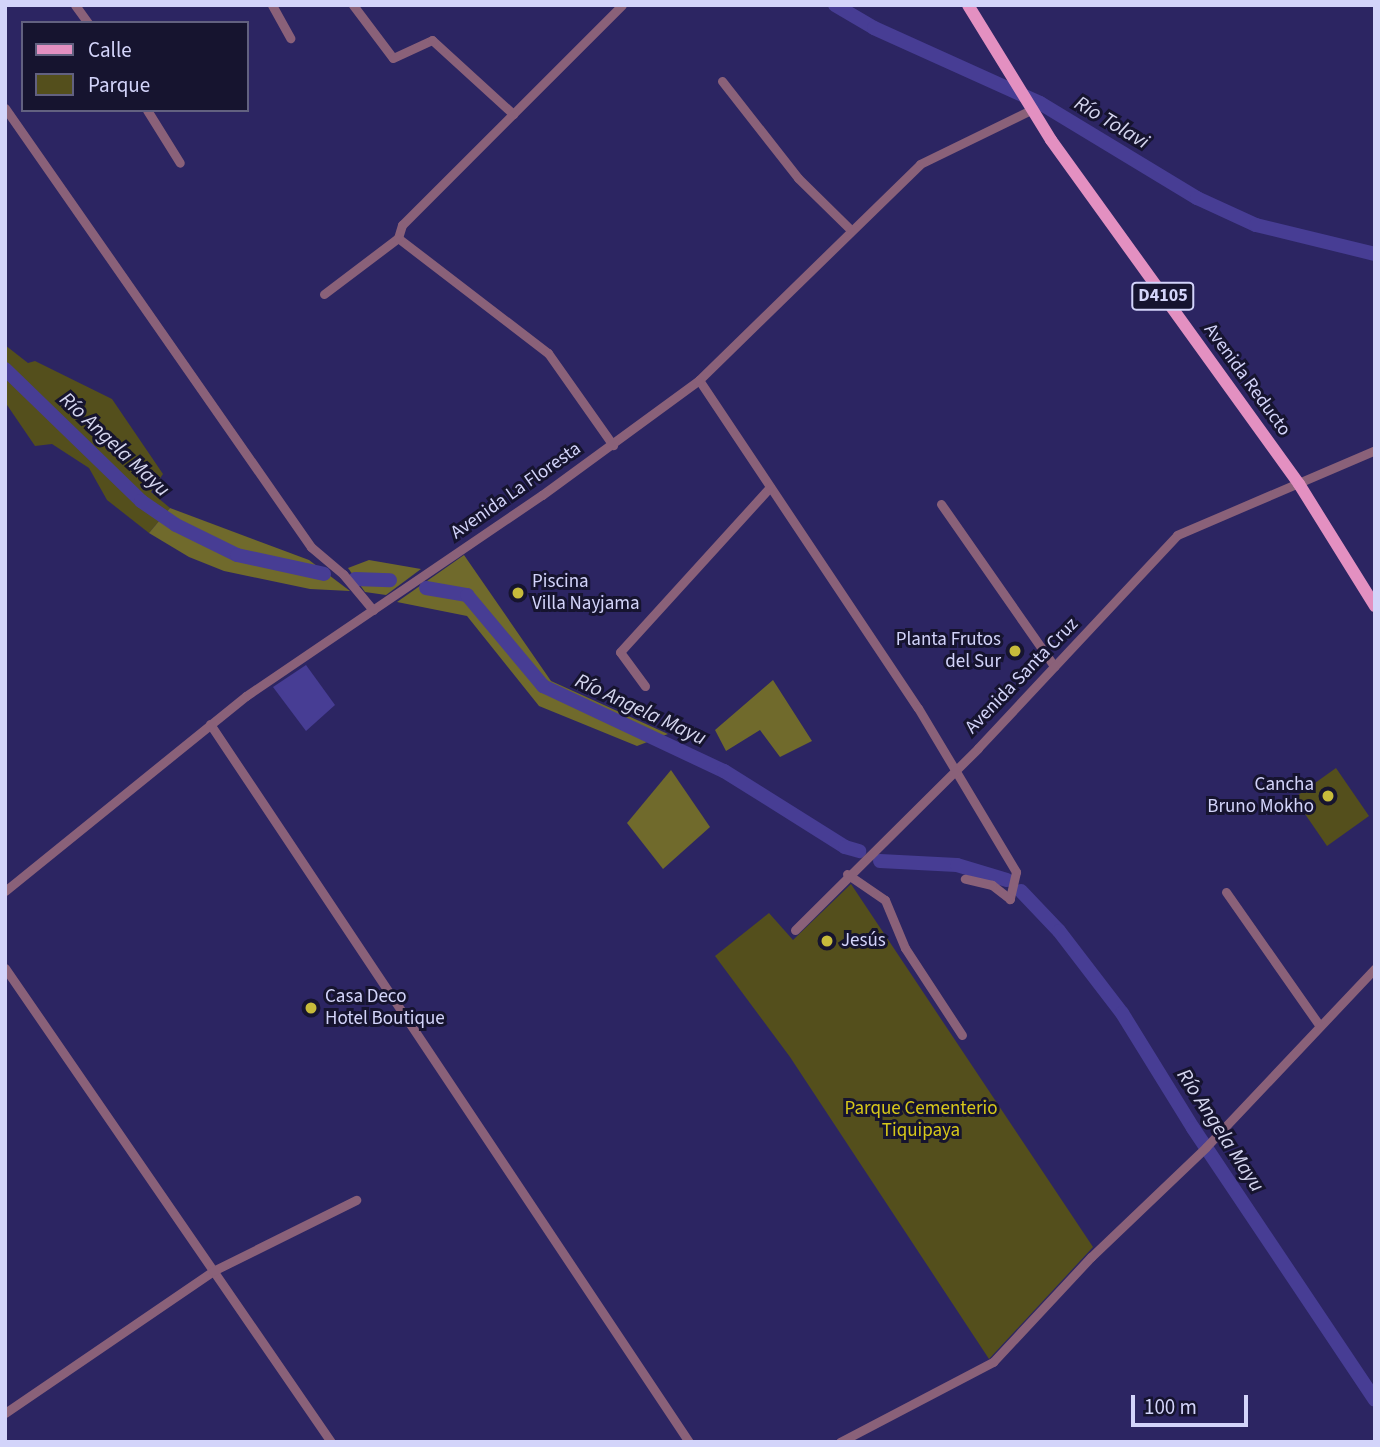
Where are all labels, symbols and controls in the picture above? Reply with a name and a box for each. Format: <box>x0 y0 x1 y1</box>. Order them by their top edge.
legend <box>21 21 248 112</box>
text: Calle <box>88 35 132 65</box>
text: Parque <box>88 70 150 100</box>
water label: Río Tolavi <box>1070 90 1154 154</box>
road number: D4105 <box>1130 282 1196 310</box>
street label: Avenida Reducto <box>1199 319 1295 441</box>
water label: Río Angela Mayu <box>55 386 175 502</box>
street label: Avenida La Floresta <box>447 438 585 544</box>
place label: Piscina Villa Nayjama <box>532 571 640 615</box>
marker: Piscina Villa Nayjama <box>510 585 526 601</box>
street label: Avenida Santa Cruz <box>961 613 1083 739</box>
place label: Planta Frutos del Sur <box>896 629 1001 673</box>
marker: Planta Frutos del Sur <box>1007 643 1023 659</box>
water label: Río Angela Mayu <box>571 668 711 750</box>
place label: Cancha Bruno Mokho <box>1207 774 1314 818</box>
marker: Cancha Bruno Mokho <box>1320 788 1336 804</box>
place label: Jesús <box>841 930 886 952</box>
marker: Jesús <box>819 933 835 949</box>
place label: Casa Deco Hotel Boutique <box>325 986 445 1030</box>
marker: Casa Deco Hotel Boutique <box>303 1000 319 1016</box>
water label: Río Angela Mayu <box>1172 1064 1270 1196</box>
park label: Parque Cementerio Tiquipaya <box>844 1098 998 1142</box>
scale bar <box>1135 1380 1252 1424</box>
text: 100 m <box>1144 1392 1197 1422</box>

